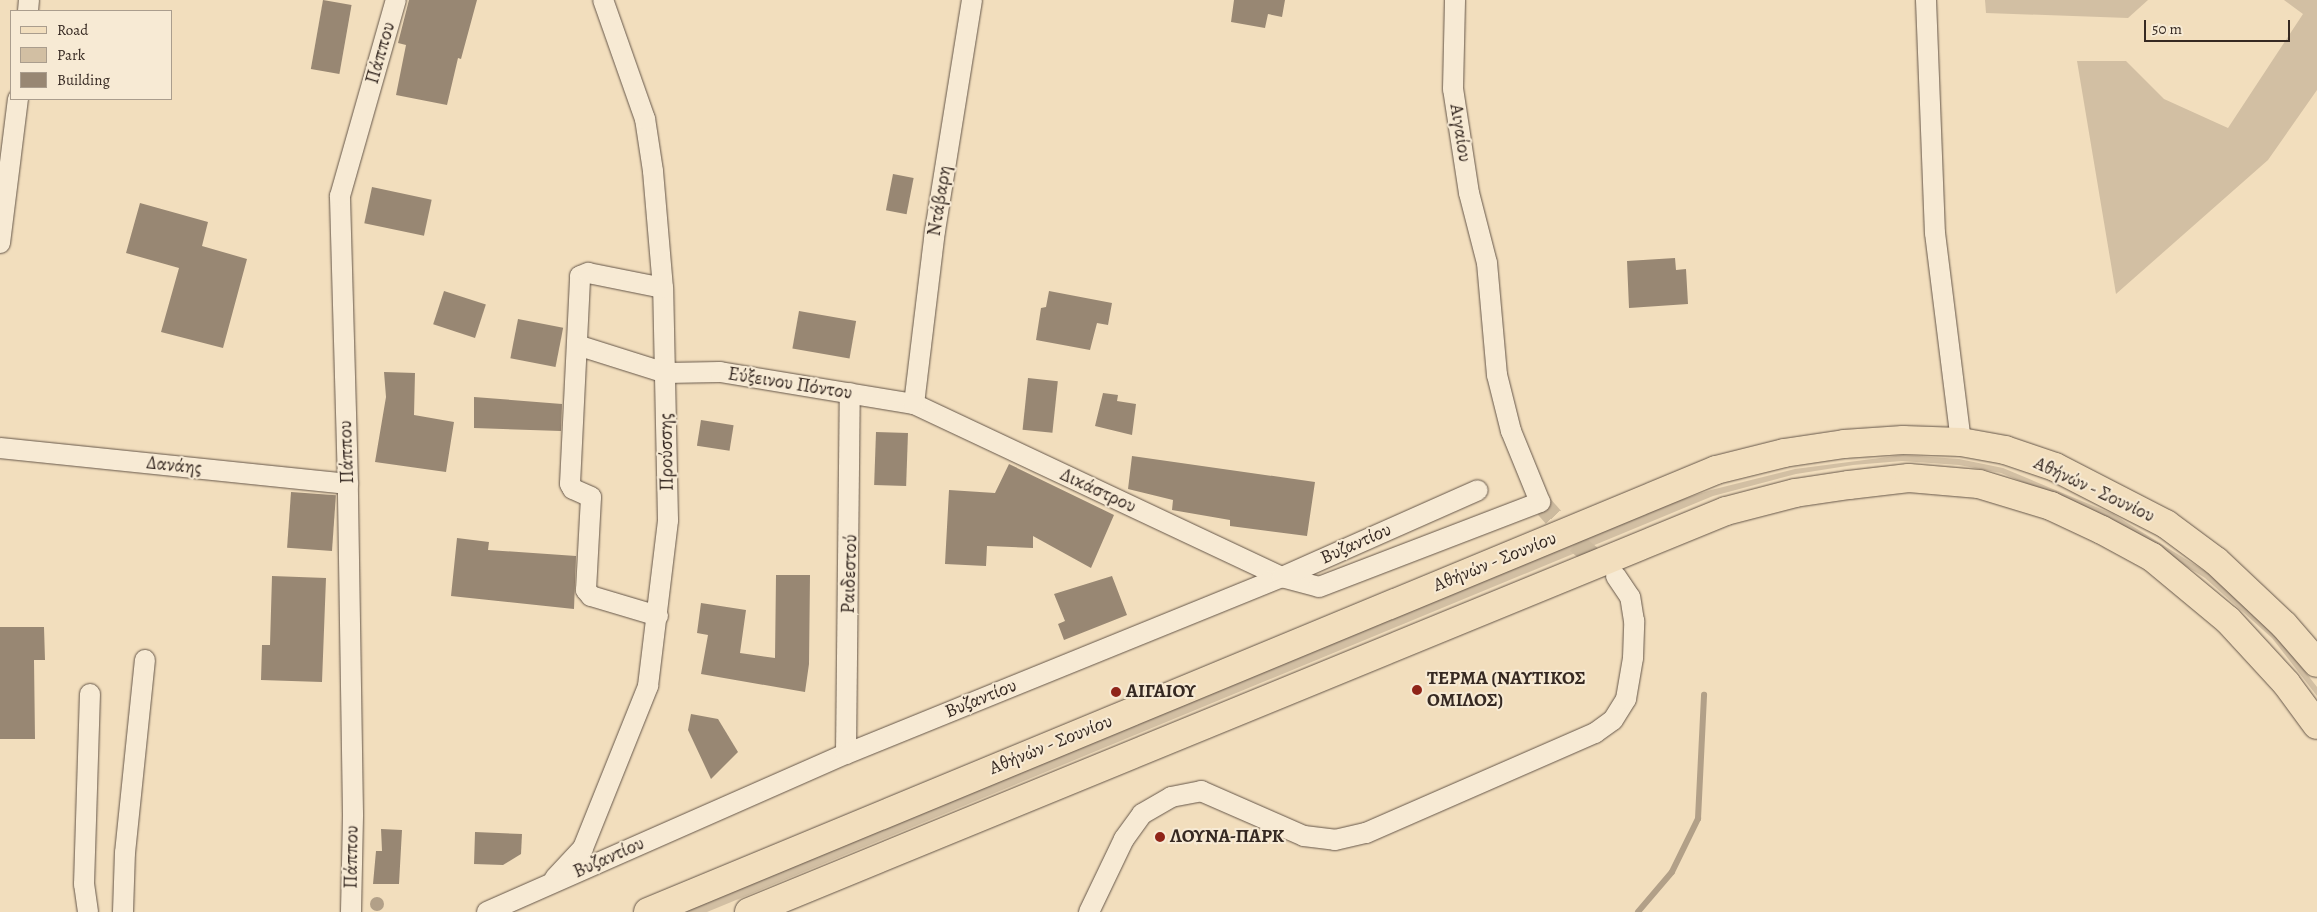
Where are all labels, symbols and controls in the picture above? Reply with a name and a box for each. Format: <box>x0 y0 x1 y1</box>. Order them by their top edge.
legend <box>10 10 172 100</box>
scale bar <box>2147 10 2293 42</box>
street label: Πάππου <box>361 19 401 87</box>
text: 50 m <box>2152 19 2182 39</box>
text: Road <box>57 20 88 40</box>
text: Park <box>57 45 85 65</box>
text: Building <box>57 70 110 90</box>
street label: Αιγαίου <box>1444 102 1476 164</box>
street label: Ντάβαρη <box>923 164 957 238</box>
street label: Εύξεινου Πόντου <box>726 363 854 405</box>
street label: Προύσσης <box>655 413 679 491</box>
street label: Πάππου <box>334 420 360 484</box>
street label: Δανάης <box>145 452 203 480</box>
street label: Αθήνών - Σουνίου <box>2030 452 2158 528</box>
street label: Δικάστρου <box>1056 464 1140 518</box>
street label: Βυζαντίου <box>1317 518 1395 570</box>
street label: Αθήνών - Σουνίου <box>1430 527 1560 597</box>
street label: Ραιδεστού <box>837 534 863 614</box>
place label: ΤΕΡΜΑ (ΝΑΥΤΙΚΟΣ ΟΜΙΛΟΣ) <box>1427 668 1586 712</box>
street label: Βυζαντίου <box>942 674 1020 724</box>
place label: ΑΙΓΑΙΟΥ <box>1126 681 1196 703</box>
marker: ΤΕΡΜΑ (ΝΑΥΤΙΚΟΣ ΟΜΙΛΟΣ) <box>1411 684 1423 696</box>
marker: ΑΙΓΑΙΟΥ <box>1110 686 1122 698</box>
street label: Αθήνών - Σουνίου <box>986 710 1116 780</box>
street label: Πάππου <box>340 825 364 889</box>
place label: ΛΟΥΝΑ-ΠΑΡΚ <box>1170 826 1284 848</box>
marker: ΛΟΥΝΑ-ΠΑΡΚ <box>1154 831 1166 843</box>
street label: Βυζαντίου <box>570 832 648 884</box>

